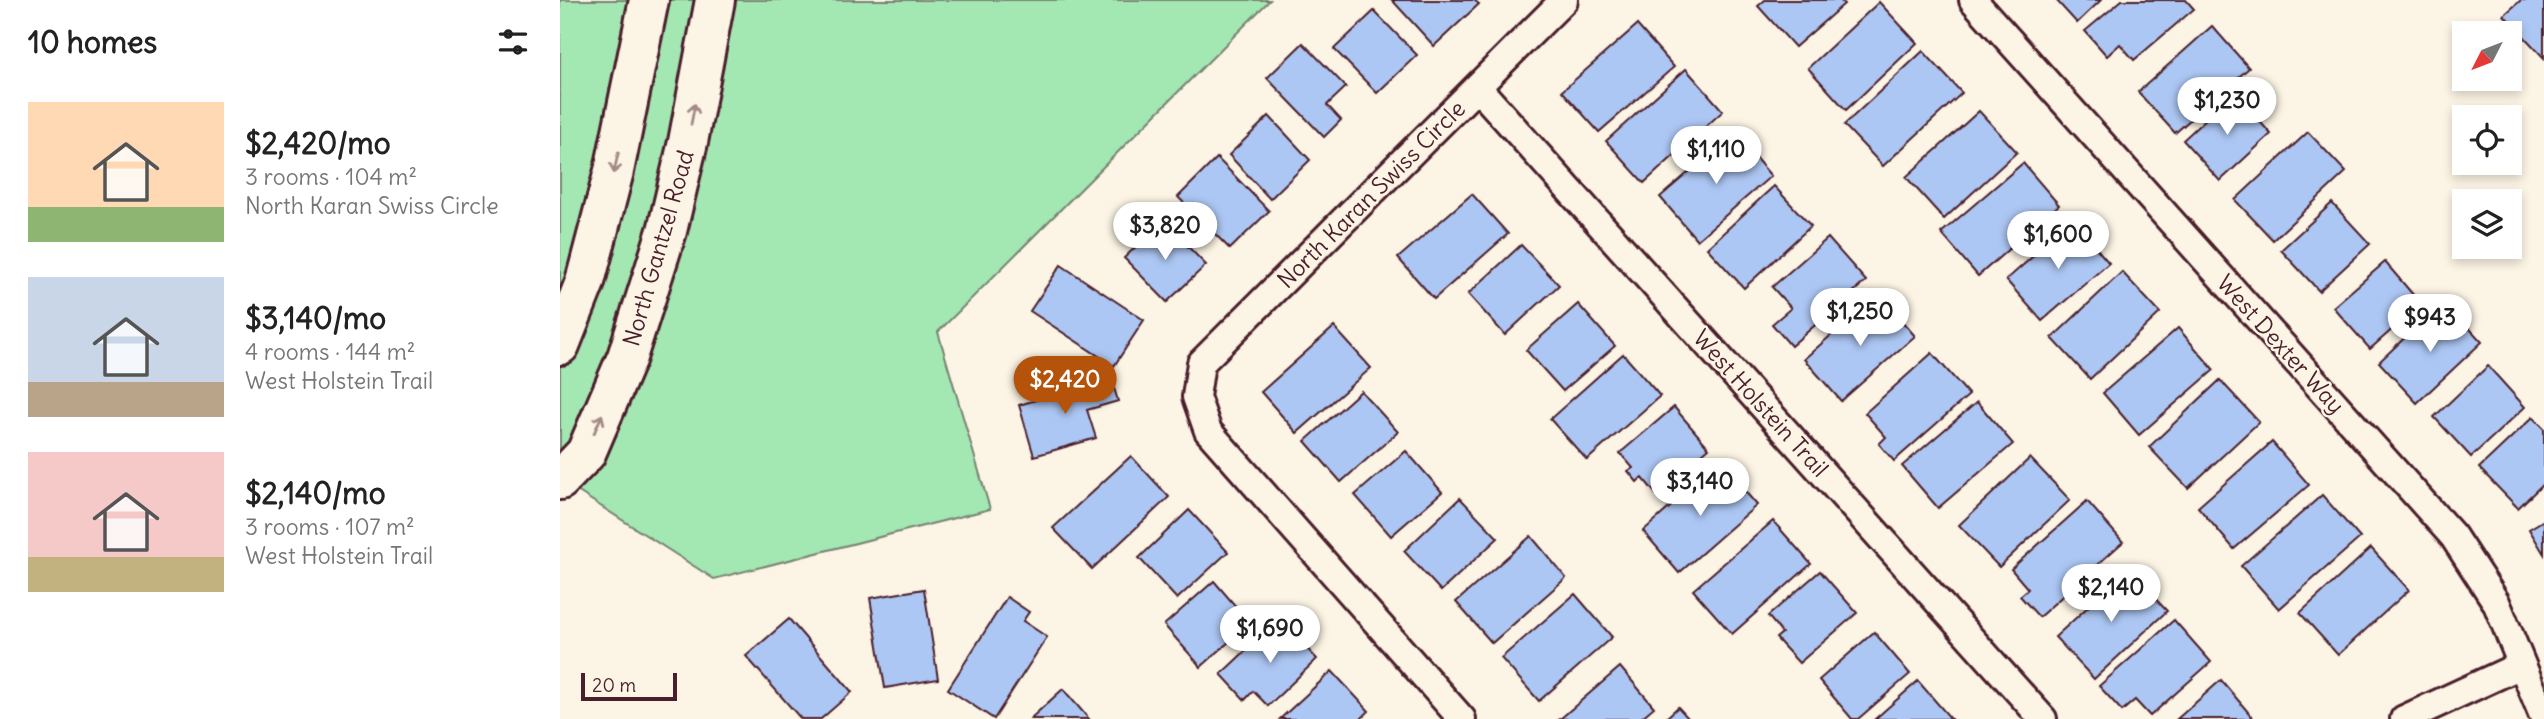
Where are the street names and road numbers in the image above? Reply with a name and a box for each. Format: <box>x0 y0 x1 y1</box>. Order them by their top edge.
street label: North Karan Swiss Circle <box>1271 94 1471 294</box>
street label: North Gantzel Road <box>616 147 700 349</box>
street label: West Dexter Way <box>2211 268 2351 420</box>
street label: West Holstein Trail <box>1687 323 1835 483</box>

